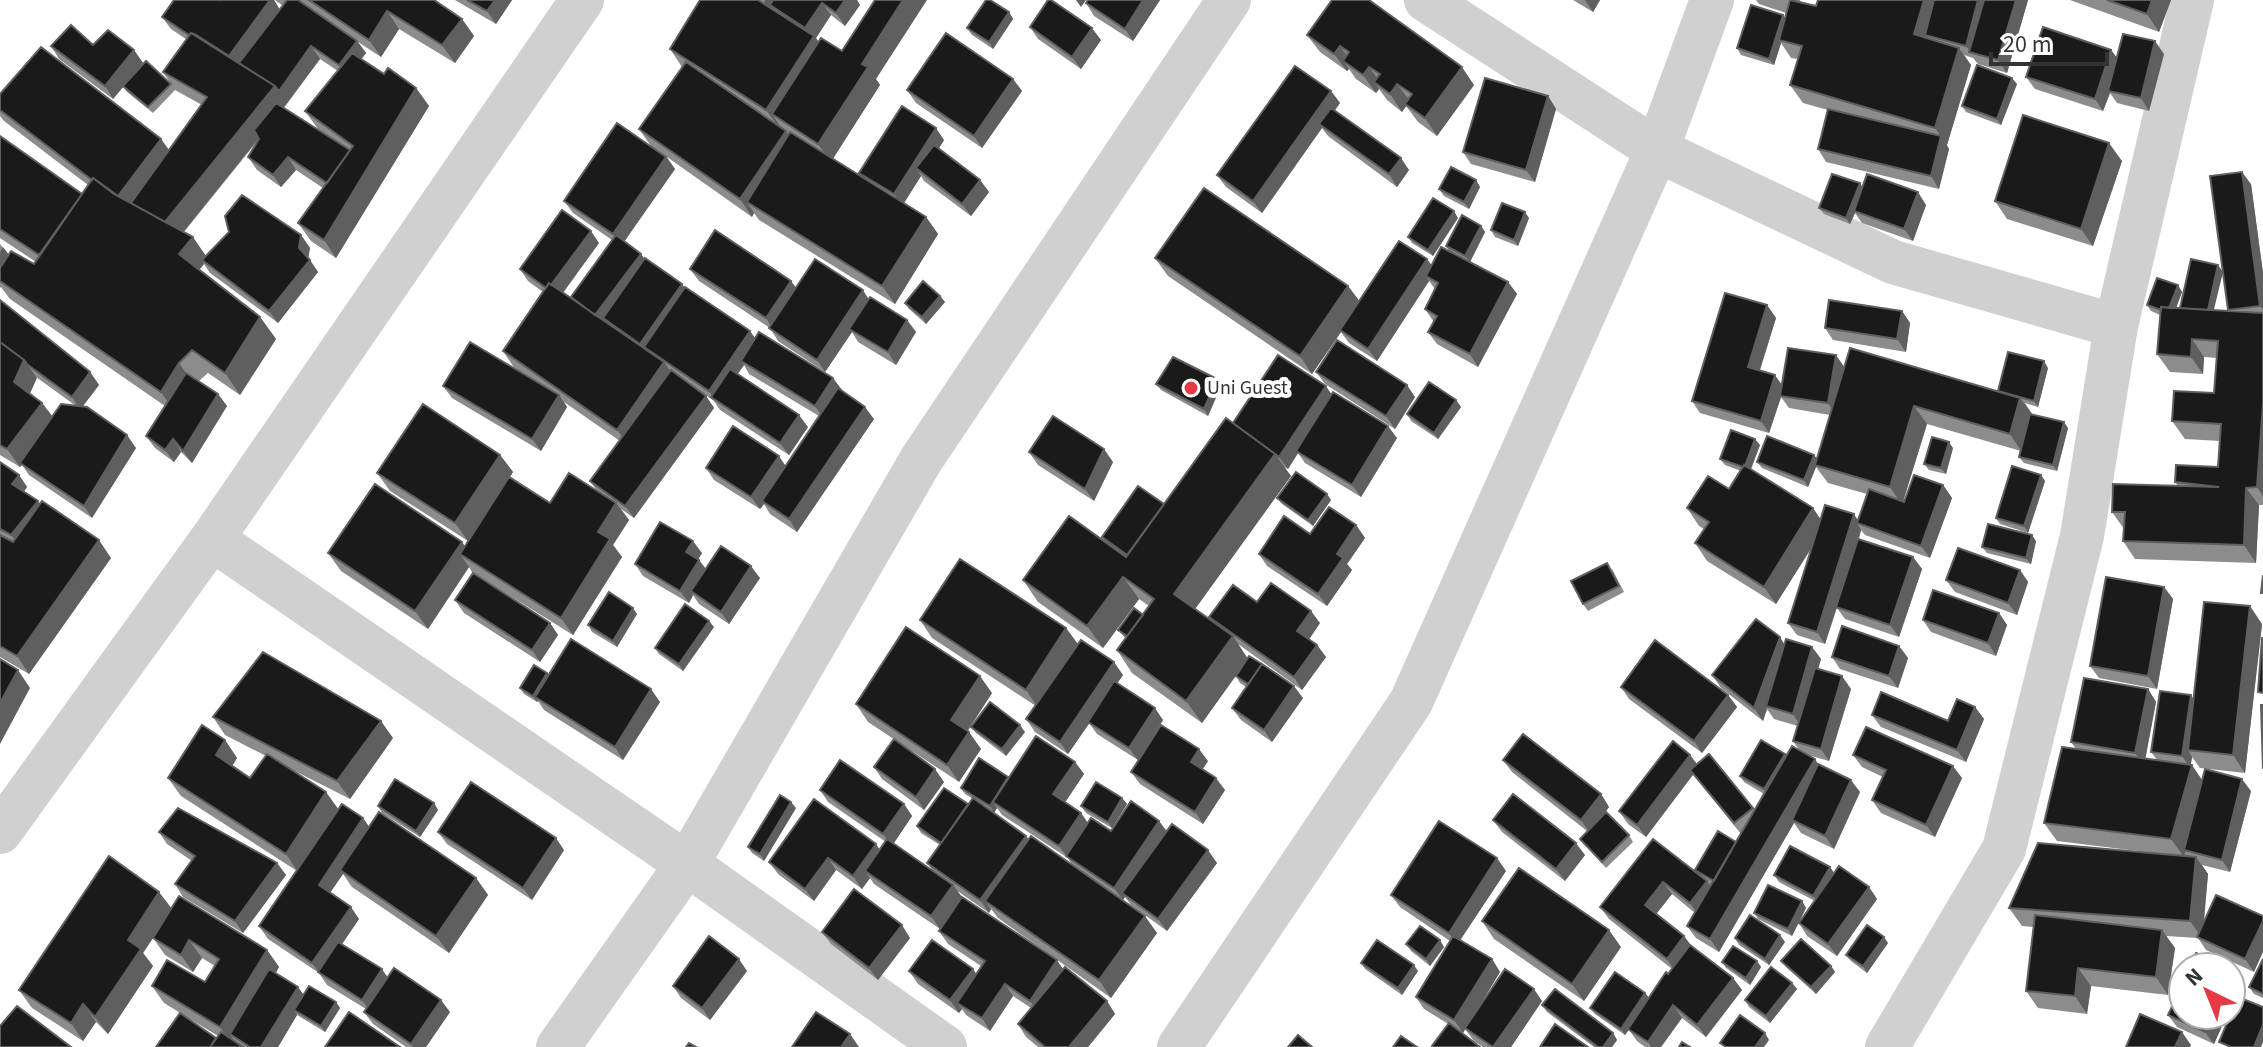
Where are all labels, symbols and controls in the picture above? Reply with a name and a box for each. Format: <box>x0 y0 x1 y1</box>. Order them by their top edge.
scale bar <box>1991 16 2107 66</box>
text: 20 m <box>2003 27 2052 62</box>
place label: Uni Guest <box>1207 374 1288 402</box>
marker: Uni Guest <box>1182 379 1200 397</box>
north arrow <box>2167 951 2247 1031</box>
text: N <box>2178 960 2210 994</box>

